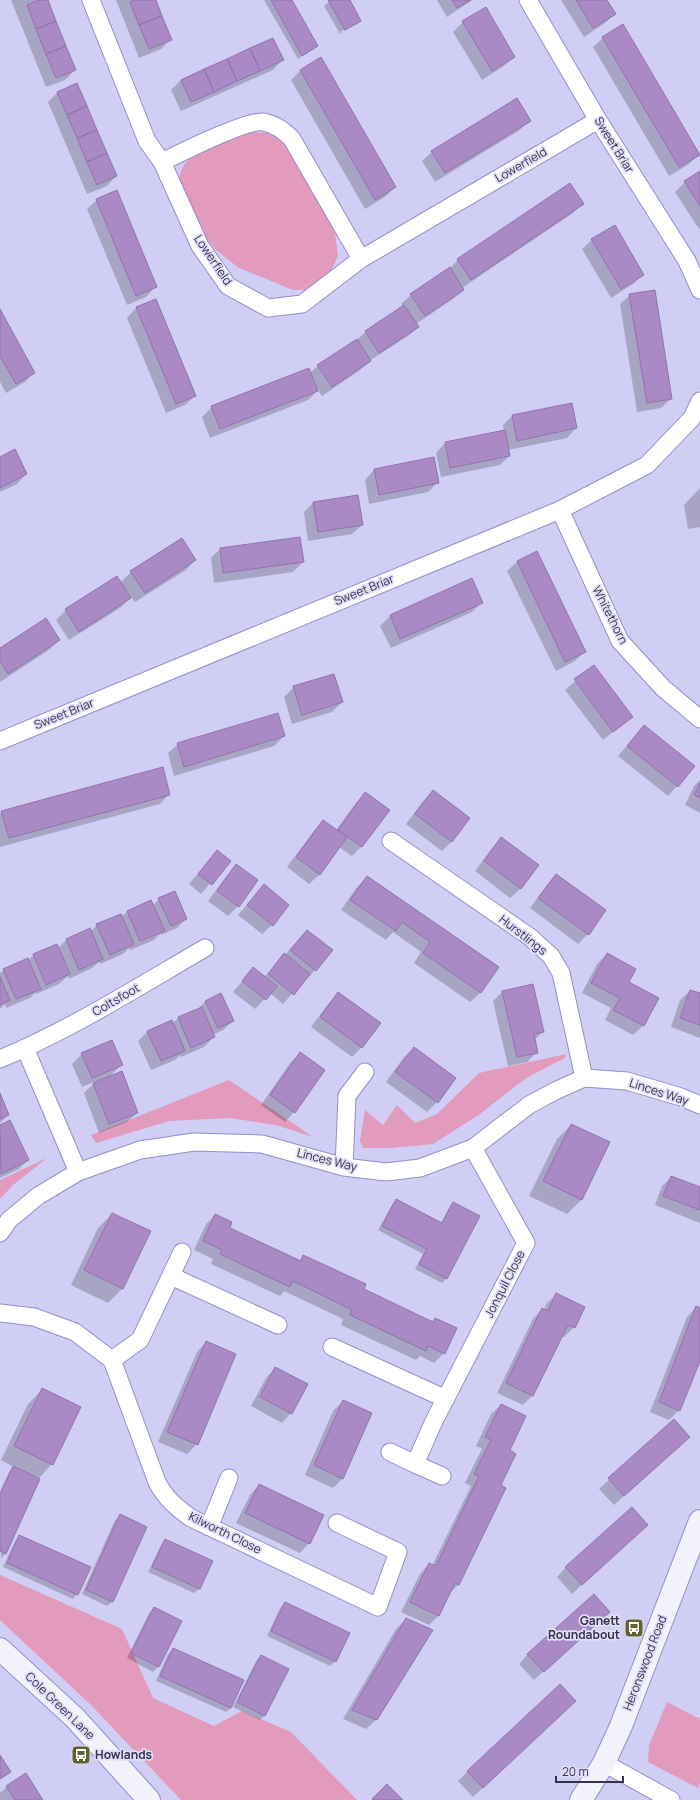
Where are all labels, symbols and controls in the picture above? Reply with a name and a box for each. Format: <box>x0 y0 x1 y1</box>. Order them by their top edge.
street label: Sweet Briar <box>590 113 639 177</box>
street label: Lowerfield <box>492 143 550 186</box>
street label: Lowerfield <box>190 231 237 288</box>
street label: Sweet Briar <box>331 570 397 609</box>
street label: Whitethorn <box>589 583 632 647</box>
street label: Sweet Briar <box>31 694 97 733</box>
street label: Hurstlings <box>496 910 551 959</box>
street label: Coltsfoot <box>89 979 143 1020</box>
street label: Linces Way <box>627 1074 692 1109</box>
street label: Linces Way <box>295 1144 360 1175</box>
street label: Jonquil Close <box>480 1247 529 1321</box>
street label: Kilworth Close <box>186 1508 265 1558</box>
place label: Ganett Roundabout <box>548 1612 620 1643</box>
street label: Heronswood Road <box>619 1613 671 1713</box>
bus stop icon: Ganett Roundabout <box>623 1617 645 1639</box>
street label: Cole Green Lane <box>22 1668 99 1743</box>
bus stop icon: Howlands <box>70 1744 92 1766</box>
place label: Howlands <box>95 1746 153 1763</box>
scale bar <box>556 1758 623 1784</box>
text: 20 m <box>562 1763 589 1780</box>

